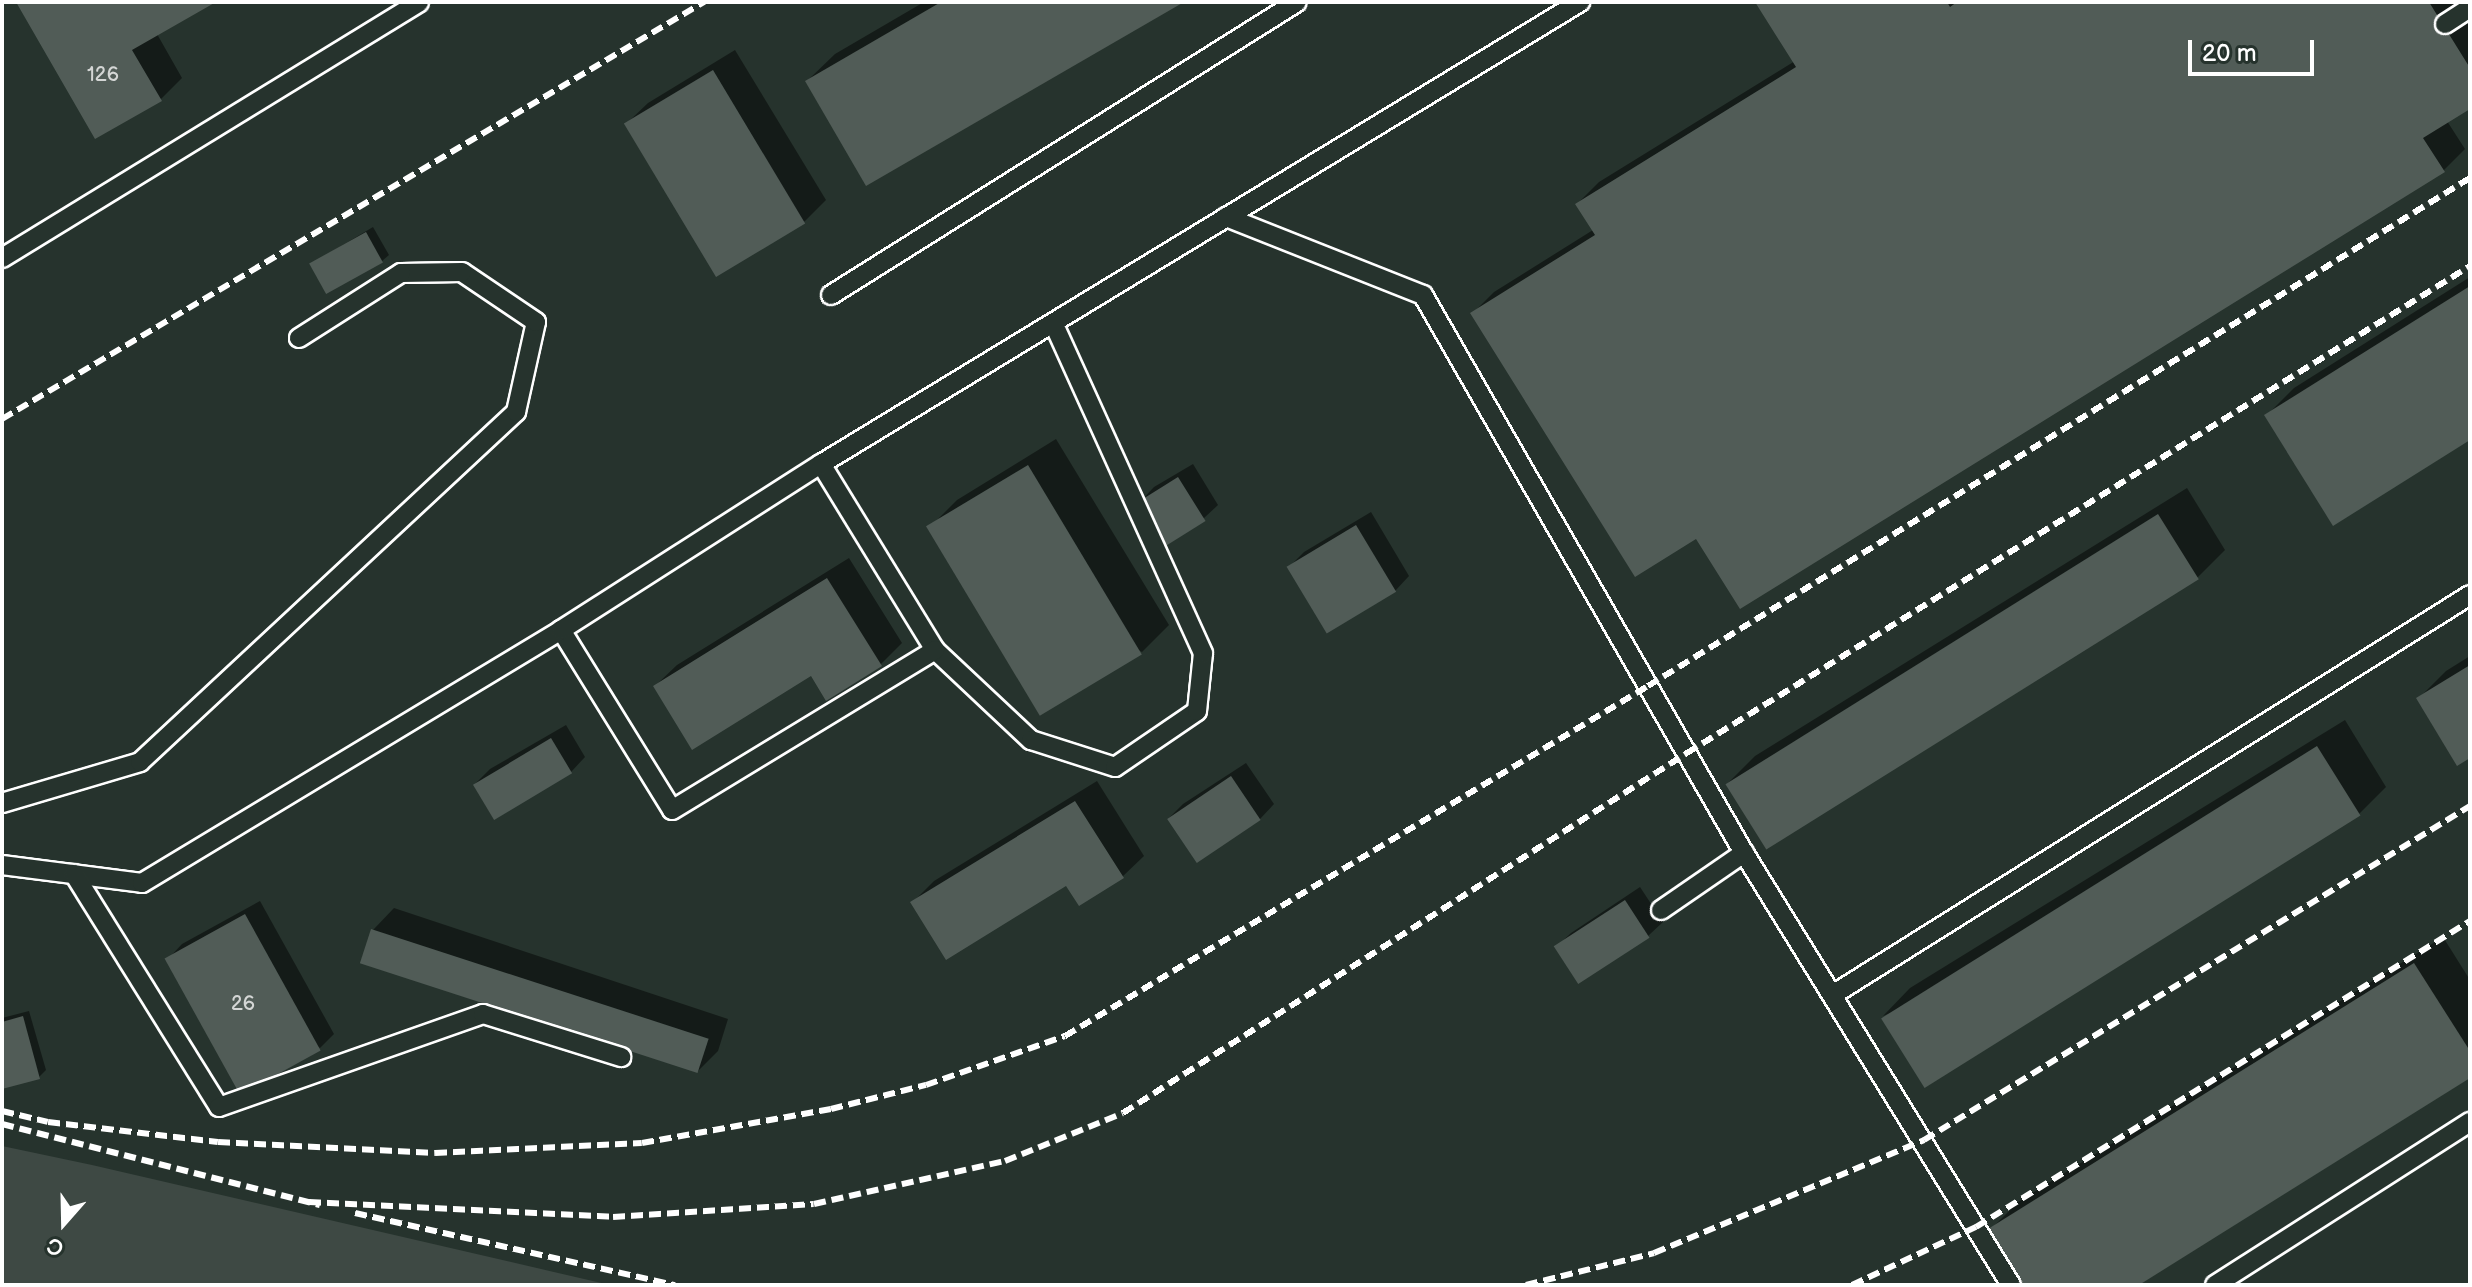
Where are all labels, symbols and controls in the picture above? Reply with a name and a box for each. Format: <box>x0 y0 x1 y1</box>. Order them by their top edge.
scale bar <box>2192 24 2318 74</box>
text: 20 m <box>2202 39 2257 68</box>
house number: 126 <box>87 63 119 87</box>
house number: 26 <box>231 992 255 1016</box>
north arrow <box>24 1183 104 1263</box>
text: С <box>44 1231 67 1261</box>

